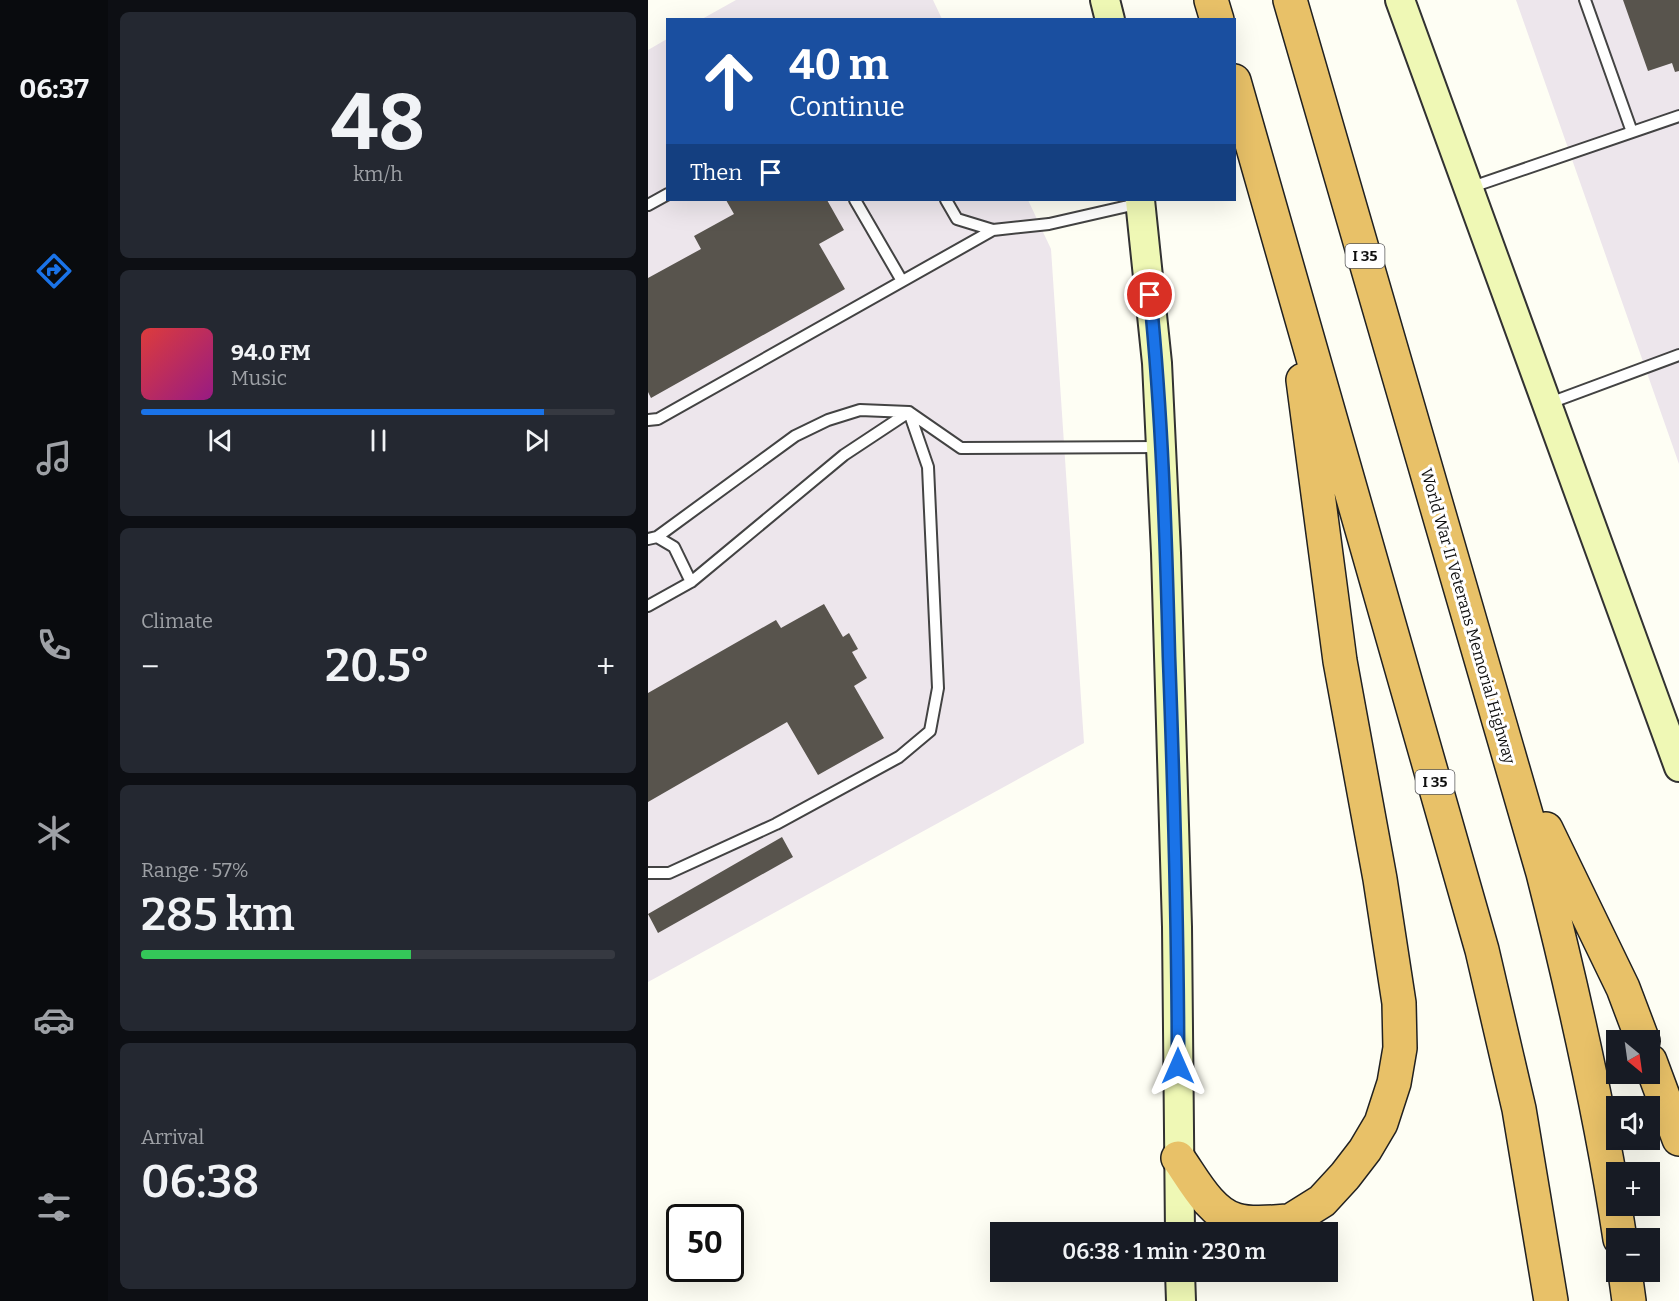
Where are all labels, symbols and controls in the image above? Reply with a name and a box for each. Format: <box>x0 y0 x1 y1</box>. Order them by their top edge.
text: 40 m <box>789 40 889 90</box>
icon: ahead <box>690 42 768 120</box>
text: 06:37 <box>19 73 89 105</box>
text: 48 <box>331 76 425 170</box>
text: Continue <box>789 91 905 123</box>
icon: arrive <box>754 156 787 189</box>
text: Then <box>690 159 742 186</box>
text: km/h <box>353 162 403 186</box>
road number: I 35 <box>1346 244 1384 268</box>
icon: directions <box>33 250 75 292</box>
pin <box>1124 269 1175 320</box>
icon: arrive <box>1133 278 1166 311</box>
text: 94.0 FM <box>231 339 311 366</box>
text: Music <box>231 366 287 390</box>
icon: previous <box>204 424 237 457</box>
icon: pause <box>362 424 395 457</box>
icon: next <box>520 424 553 457</box>
icon: music <box>33 437 75 479</box>
street label: World War II Veterans Memorial Highway <box>1417 466 1520 766</box>
text: Climate <box>141 609 213 633</box>
icon: phone <box>33 624 75 666</box>
text: 20.5° <box>325 639 430 693</box>
text: − <box>141 647 159 687</box>
text: + <box>596 647 615 687</box>
road number: I 35 <box>1416 770 1454 794</box>
icon: climate <box>33 812 75 854</box>
text: Range · 57% <box>141 858 249 882</box>
text: 285 km <box>141 888 295 942</box>
icon: car <box>33 999 75 1041</box>
north arrow <box>1606 1030 1660 1084</box>
map controls <box>1606 1030 1660 1282</box>
position arrow <box>1146 1034 1210 1098</box>
button: sound <box>1606 1096 1660 1150</box>
text: Arrival <box>141 1125 204 1149</box>
text: 06:38 <box>141 1155 259 1209</box>
button: + <box>1606 1162 1660 1216</box>
icon: filters <box>33 1186 75 1228</box>
speed limit sign: 50 <box>666 1204 744 1282</box>
button: − <box>1606 1228 1660 1282</box>
text: 06:38 · 1 min · 230 m <box>1062 1238 1266 1265</box>

